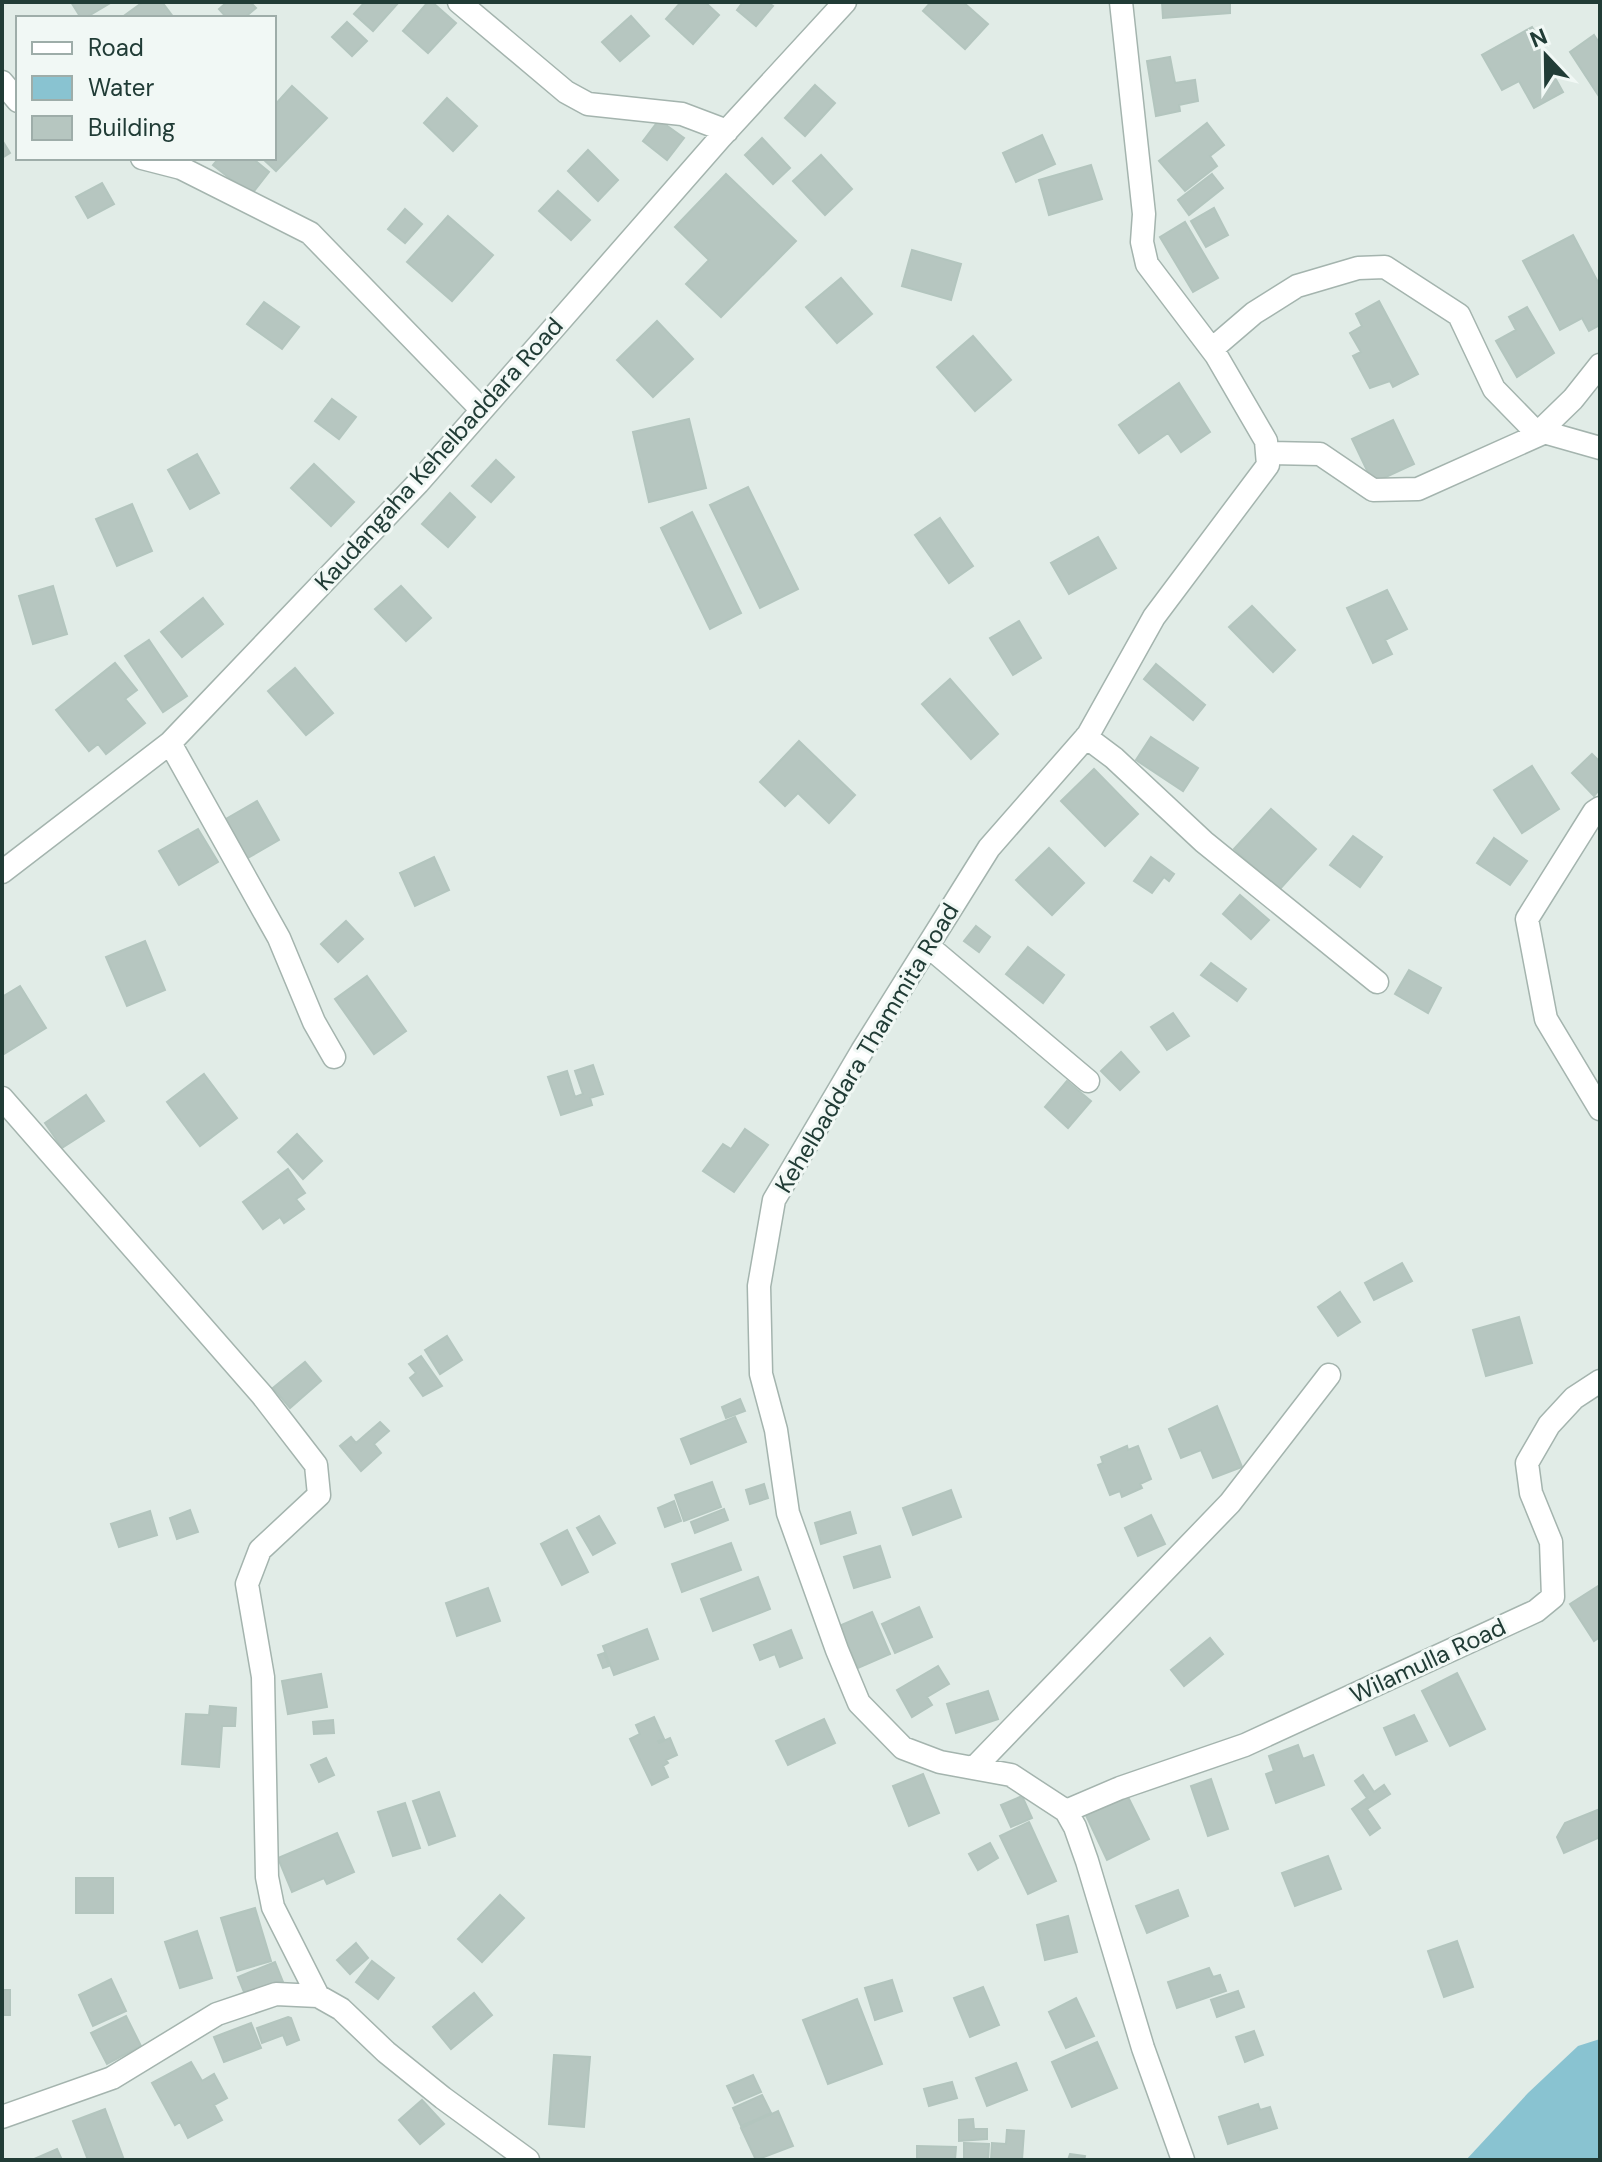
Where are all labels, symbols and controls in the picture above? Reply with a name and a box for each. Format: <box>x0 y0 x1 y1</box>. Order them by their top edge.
legend <box>16 16 276 160</box>
north arrow <box>1506 16 1586 96</box>
text: N <box>1526 21 1552 54</box>
text: Road <box>88 32 144 63</box>
text: Water <box>88 72 154 103</box>
text: Building <box>88 112 175 143</box>
street label: Kaudangaha Kehelbaddara Road <box>308 311 570 597</box>
street label: Kehelbaddara Thammita Road <box>768 897 966 1198</box>
street label: Wilamulla Road <box>1345 1611 1511 1710</box>

